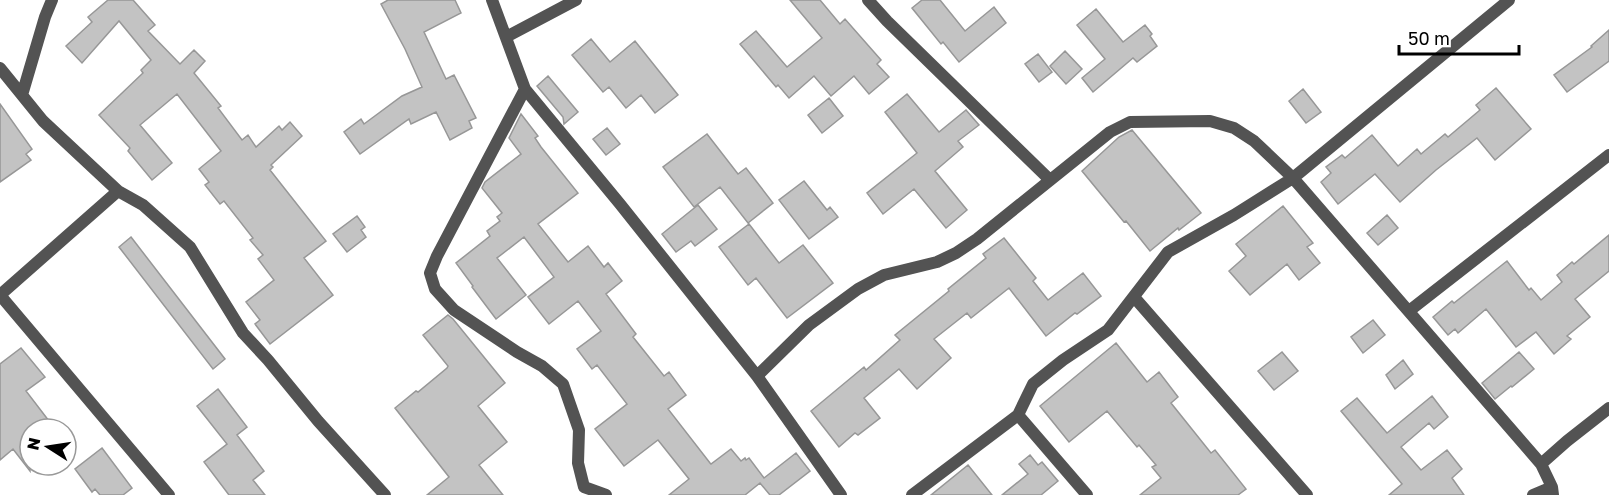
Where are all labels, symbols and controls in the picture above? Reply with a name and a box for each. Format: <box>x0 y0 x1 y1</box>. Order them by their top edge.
scale bar <box>1399 18 1519 56</box>
text: 50 m <box>1408 27 1450 49</box>
north arrow <box>18 417 78 477</box>
text: N <box>22 436 44 452</box>

